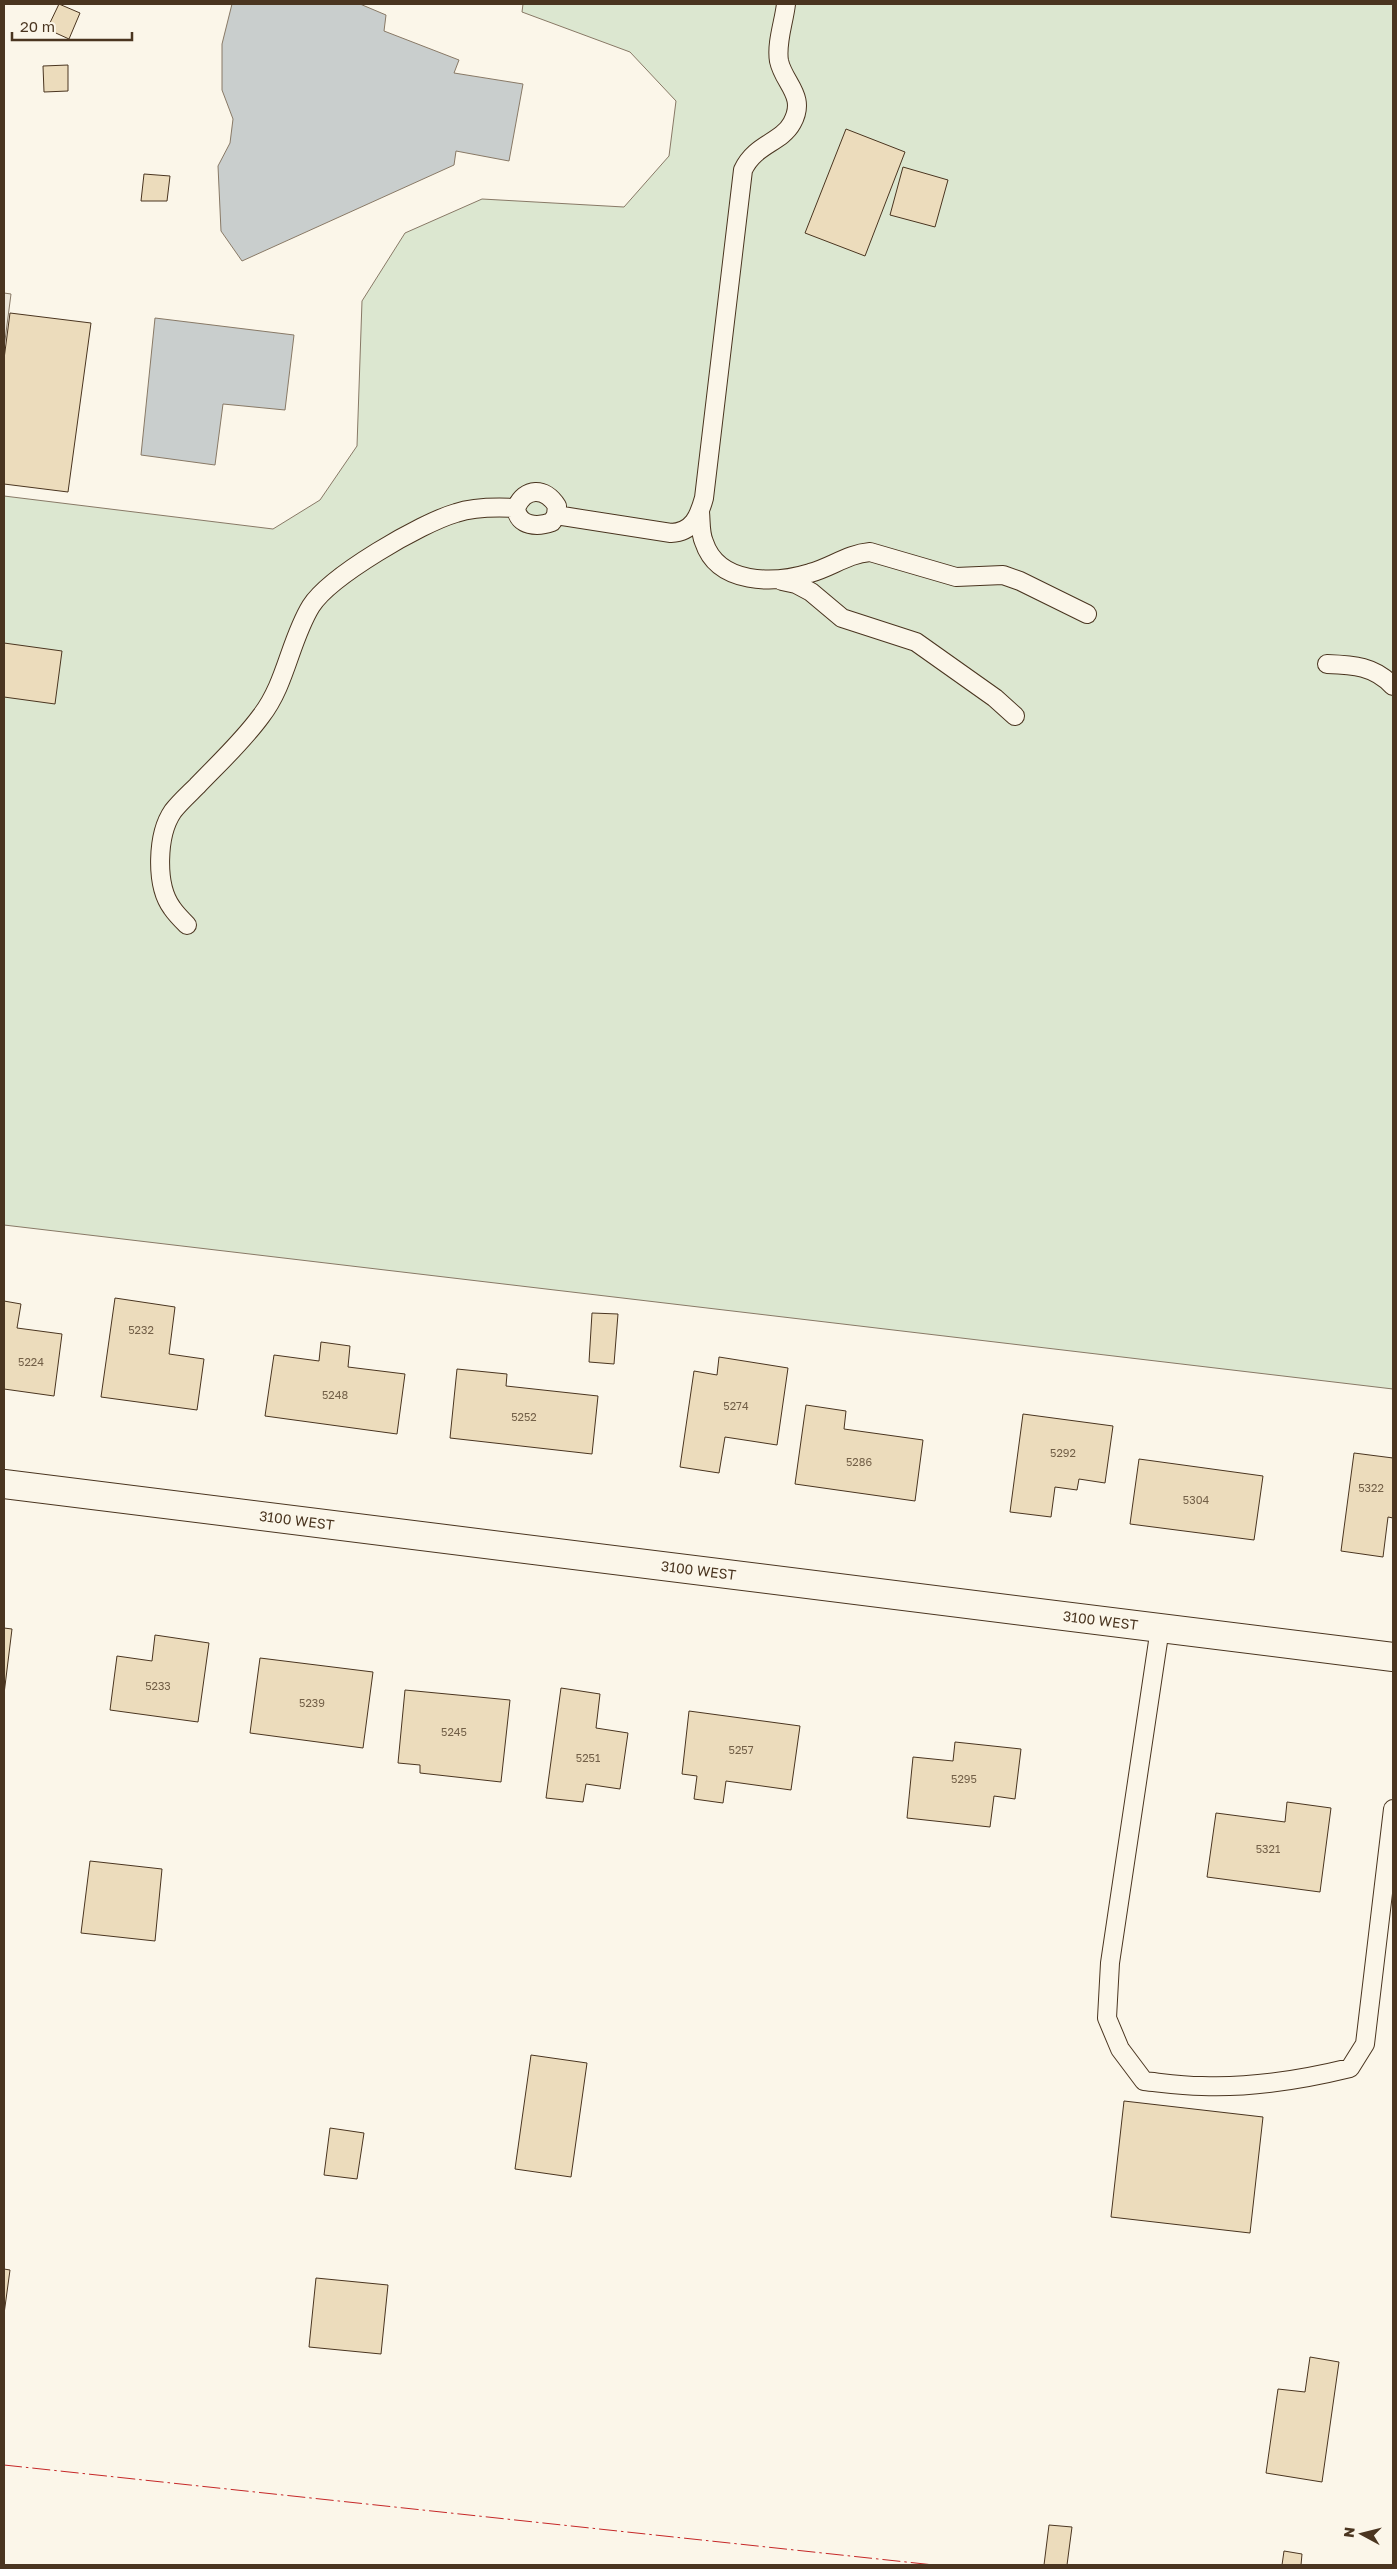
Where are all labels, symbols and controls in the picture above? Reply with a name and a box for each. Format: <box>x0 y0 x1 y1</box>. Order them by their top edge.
scale bar <box>12 10 132 42</box>
text: 20 m <box>20 17 55 35</box>
house number: 5232 <box>128 1323 154 1336</box>
house number: 5224 <box>18 1355 44 1368</box>
house number: 5248 <box>322 1388 348 1401</box>
house number: 5274 <box>723 1399 749 1412</box>
house number: 5252 <box>511 1410 537 1423</box>
house number: 5292 <box>1050 1446 1076 1459</box>
house number: 5286 <box>846 1455 872 1468</box>
house number: 5322 <box>1358 1481 1384 1494</box>
house number: 5304 <box>1183 1493 1209 1506</box>
street label: 3100 WEST <box>258 1507 336 1533</box>
street label: 3100 WEST <box>660 1557 737 1583</box>
street label: 3100 WEST <box>1062 1607 1139 1633</box>
house number: 5233 <box>145 1679 171 1692</box>
house number: 5239 <box>299 1696 325 1709</box>
house number: 5245 <box>441 1725 467 1738</box>
house number: 5257 <box>729 1743 754 1756</box>
house number: 5251 <box>576 1751 600 1764</box>
house number: 5295 <box>951 1772 977 1785</box>
house number: 5321 <box>1256 1842 1280 1855</box>
north arrow <box>1337 2509 1387 2559</box>
text: N <box>1340 2526 1358 2539</box>

